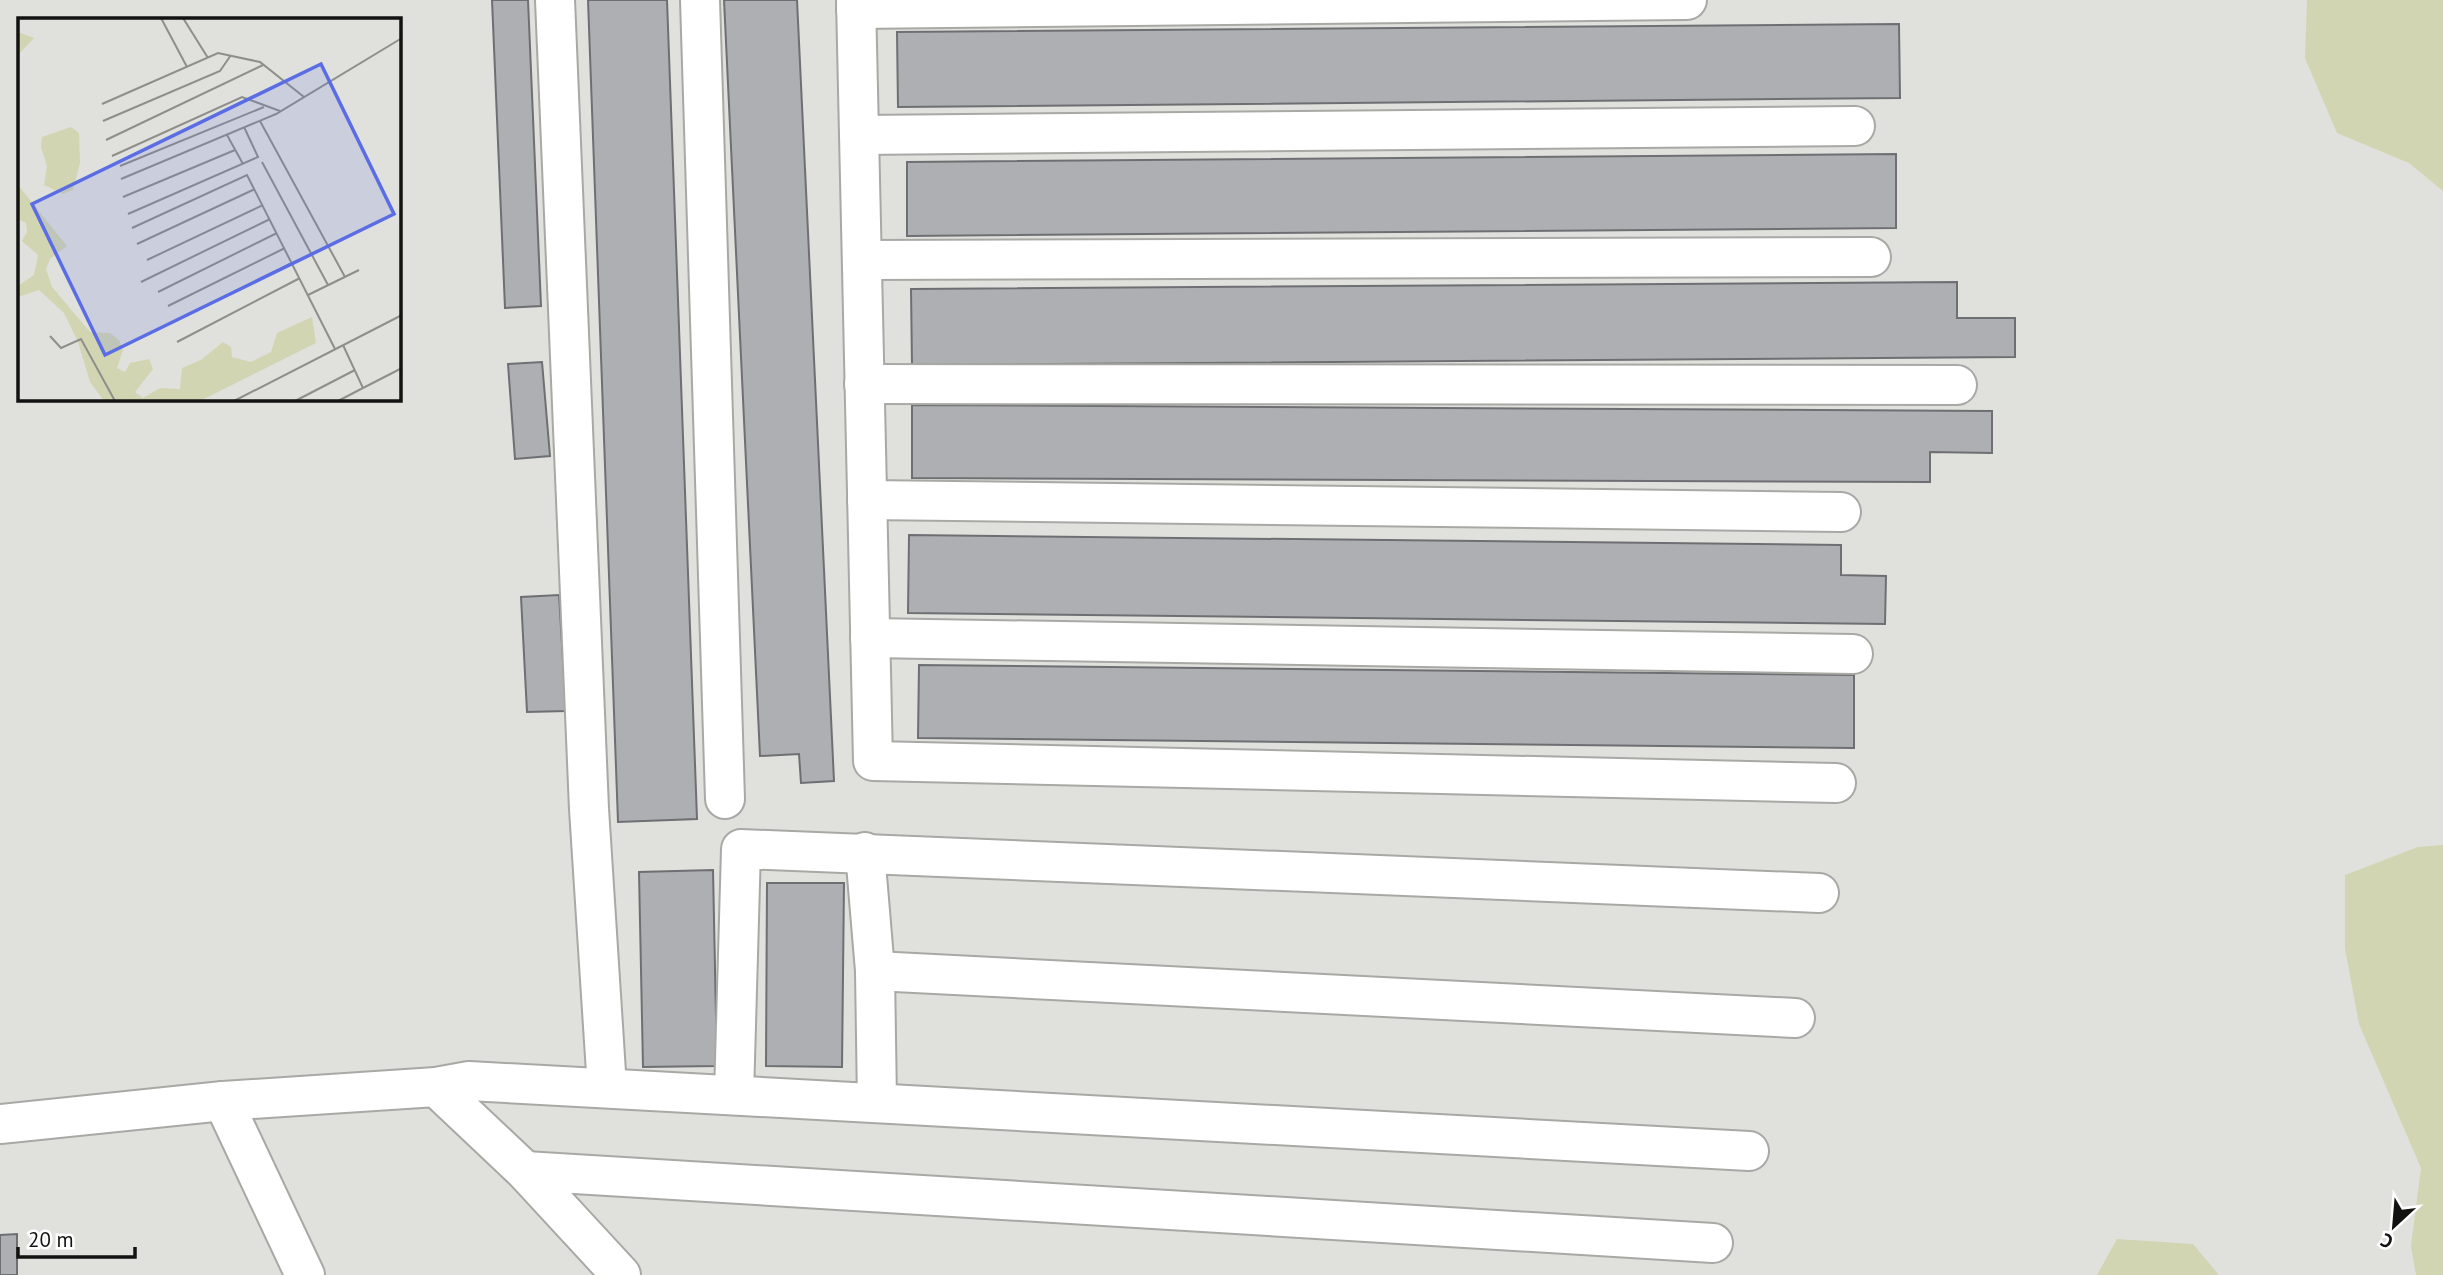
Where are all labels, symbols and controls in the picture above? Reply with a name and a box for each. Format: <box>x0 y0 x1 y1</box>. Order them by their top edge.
inset map <box>18 18 401 401</box>
north arrow <box>2359 1191 2429 1261</box>
scale bar <box>18 1216 135 1260</box>
text: 20 m <box>28 1226 74 1253</box>
text: С <box>2376 1228 2397 1254</box>

